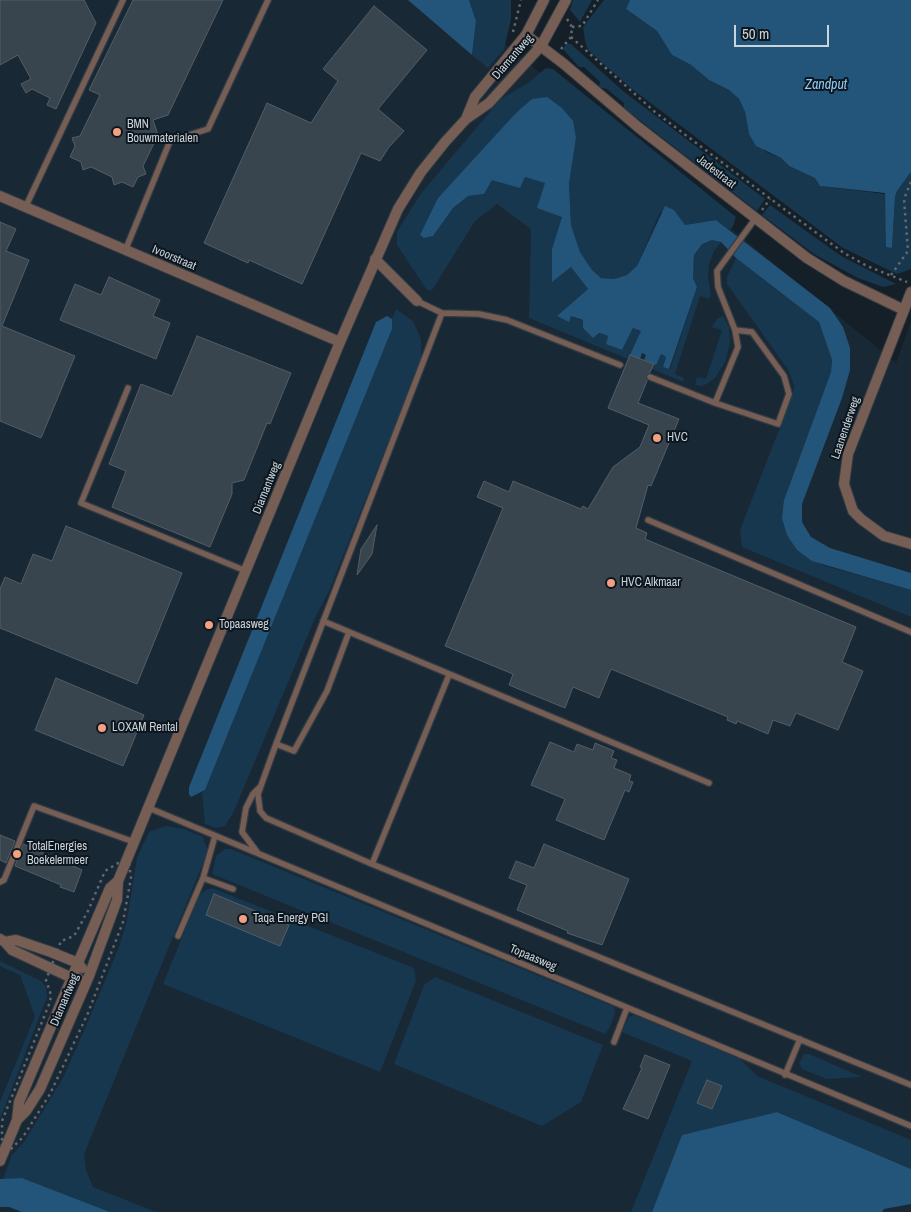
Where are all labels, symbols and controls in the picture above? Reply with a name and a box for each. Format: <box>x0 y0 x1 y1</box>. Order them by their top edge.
scale bar <box>736 15 831 47</box>
text: 50 m <box>742 23 769 44</box>
street label: Diamantweg <box>489 31 537 83</box>
water label: Zandput <box>805 77 847 93</box>
place label: BMN Bouwmaterialen <box>127 118 198 146</box>
marker: BMN Bouwmaterialen <box>111 126 123 138</box>
street label: Jadestraat <box>693 152 739 192</box>
street label: Ivoorstraat <box>150 242 198 274</box>
street label: Laanenderweg <box>829 395 863 461</box>
place label: HVC <box>667 431 688 445</box>
marker: HVC <box>651 432 663 444</box>
street label: Diamantweg <box>250 460 284 516</box>
place label: HVC Alkmaar <box>621 576 681 590</box>
marker: HVC Alkmaar <box>605 577 617 589</box>
place label: Topaasweg <box>219 618 269 632</box>
marker: Topaasweg <box>203 619 215 631</box>
place label: LOXAM Rental <box>112 721 178 735</box>
marker: LOXAM Rental <box>96 722 108 734</box>
place label: TotalEnergies Boekelermeer <box>27 840 88 868</box>
marker: TotalEnergies Boekelermeer <box>11 848 23 860</box>
place label: Taqa Energy PGI <box>253 912 328 926</box>
marker: Taqa Energy PGI <box>237 913 249 925</box>
street label: Topaasweg <box>507 942 559 974</box>
street label: Diamantweg <box>48 972 82 1028</box>

